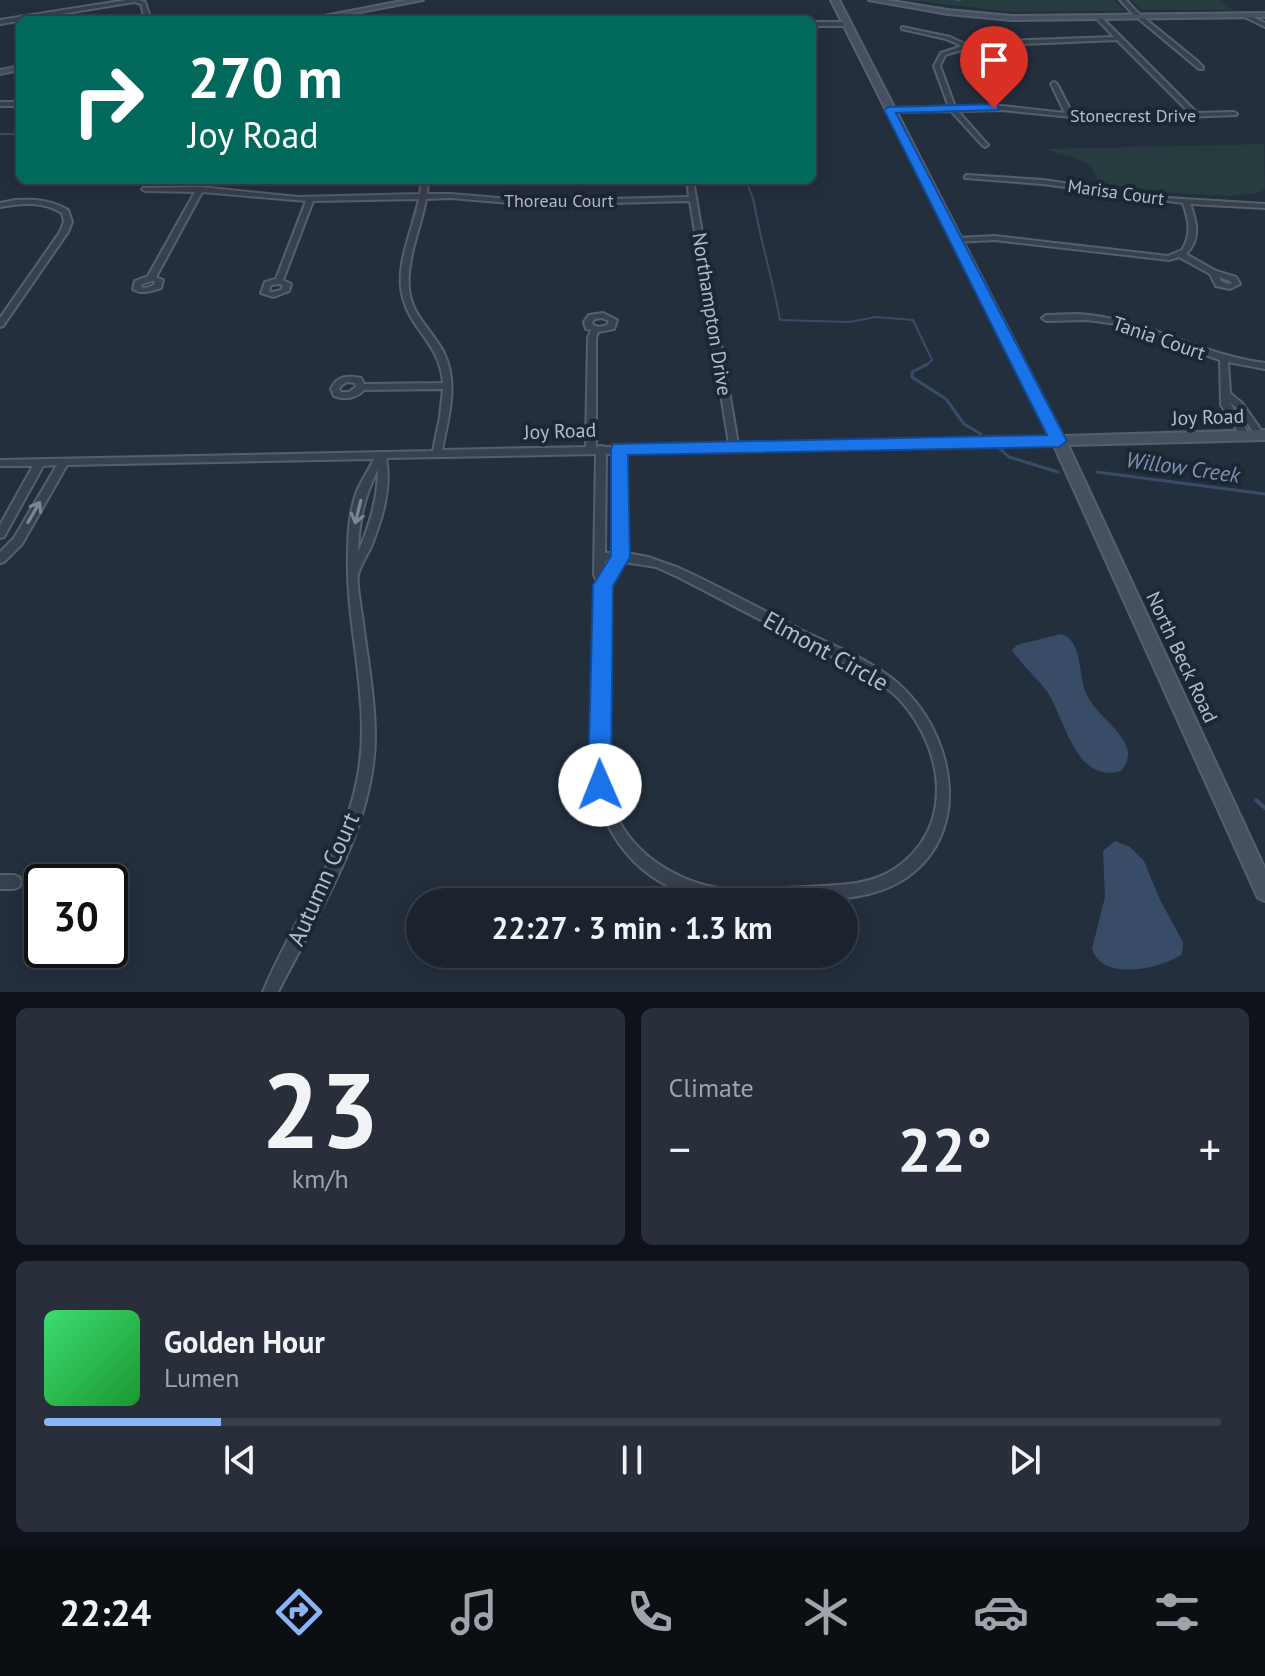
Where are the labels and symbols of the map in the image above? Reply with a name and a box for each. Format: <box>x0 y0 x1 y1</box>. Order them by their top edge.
pin <box>960 26 1028 108</box>
street label: Stonecrest Drive <box>1070 104 1196 127</box>
street label: Marisa Court <box>1066 174 1166 210</box>
street label: Thoreau Court <box>504 189 614 212</box>
street label: Northampton Drive <box>686 231 738 397</box>
street label: Tania Court <box>1109 310 1209 366</box>
street label: Joy Road <box>1170 403 1245 431</box>
street label: Joy Road <box>522 417 597 445</box>
water label: Willow Creek <box>1124 445 1243 489</box>
one-way arrow <box>350 499 365 525</box>
one-way arrow <box>26 501 42 524</box>
street label: North Beck Road <box>1140 587 1224 727</box>
street label: Elmont Circle <box>758 604 894 698</box>
position arrow <box>558 743 642 827</box>
street label: Autumn Court <box>280 807 366 951</box>
speed limit sign: 30 <box>24 864 128 968</box>

